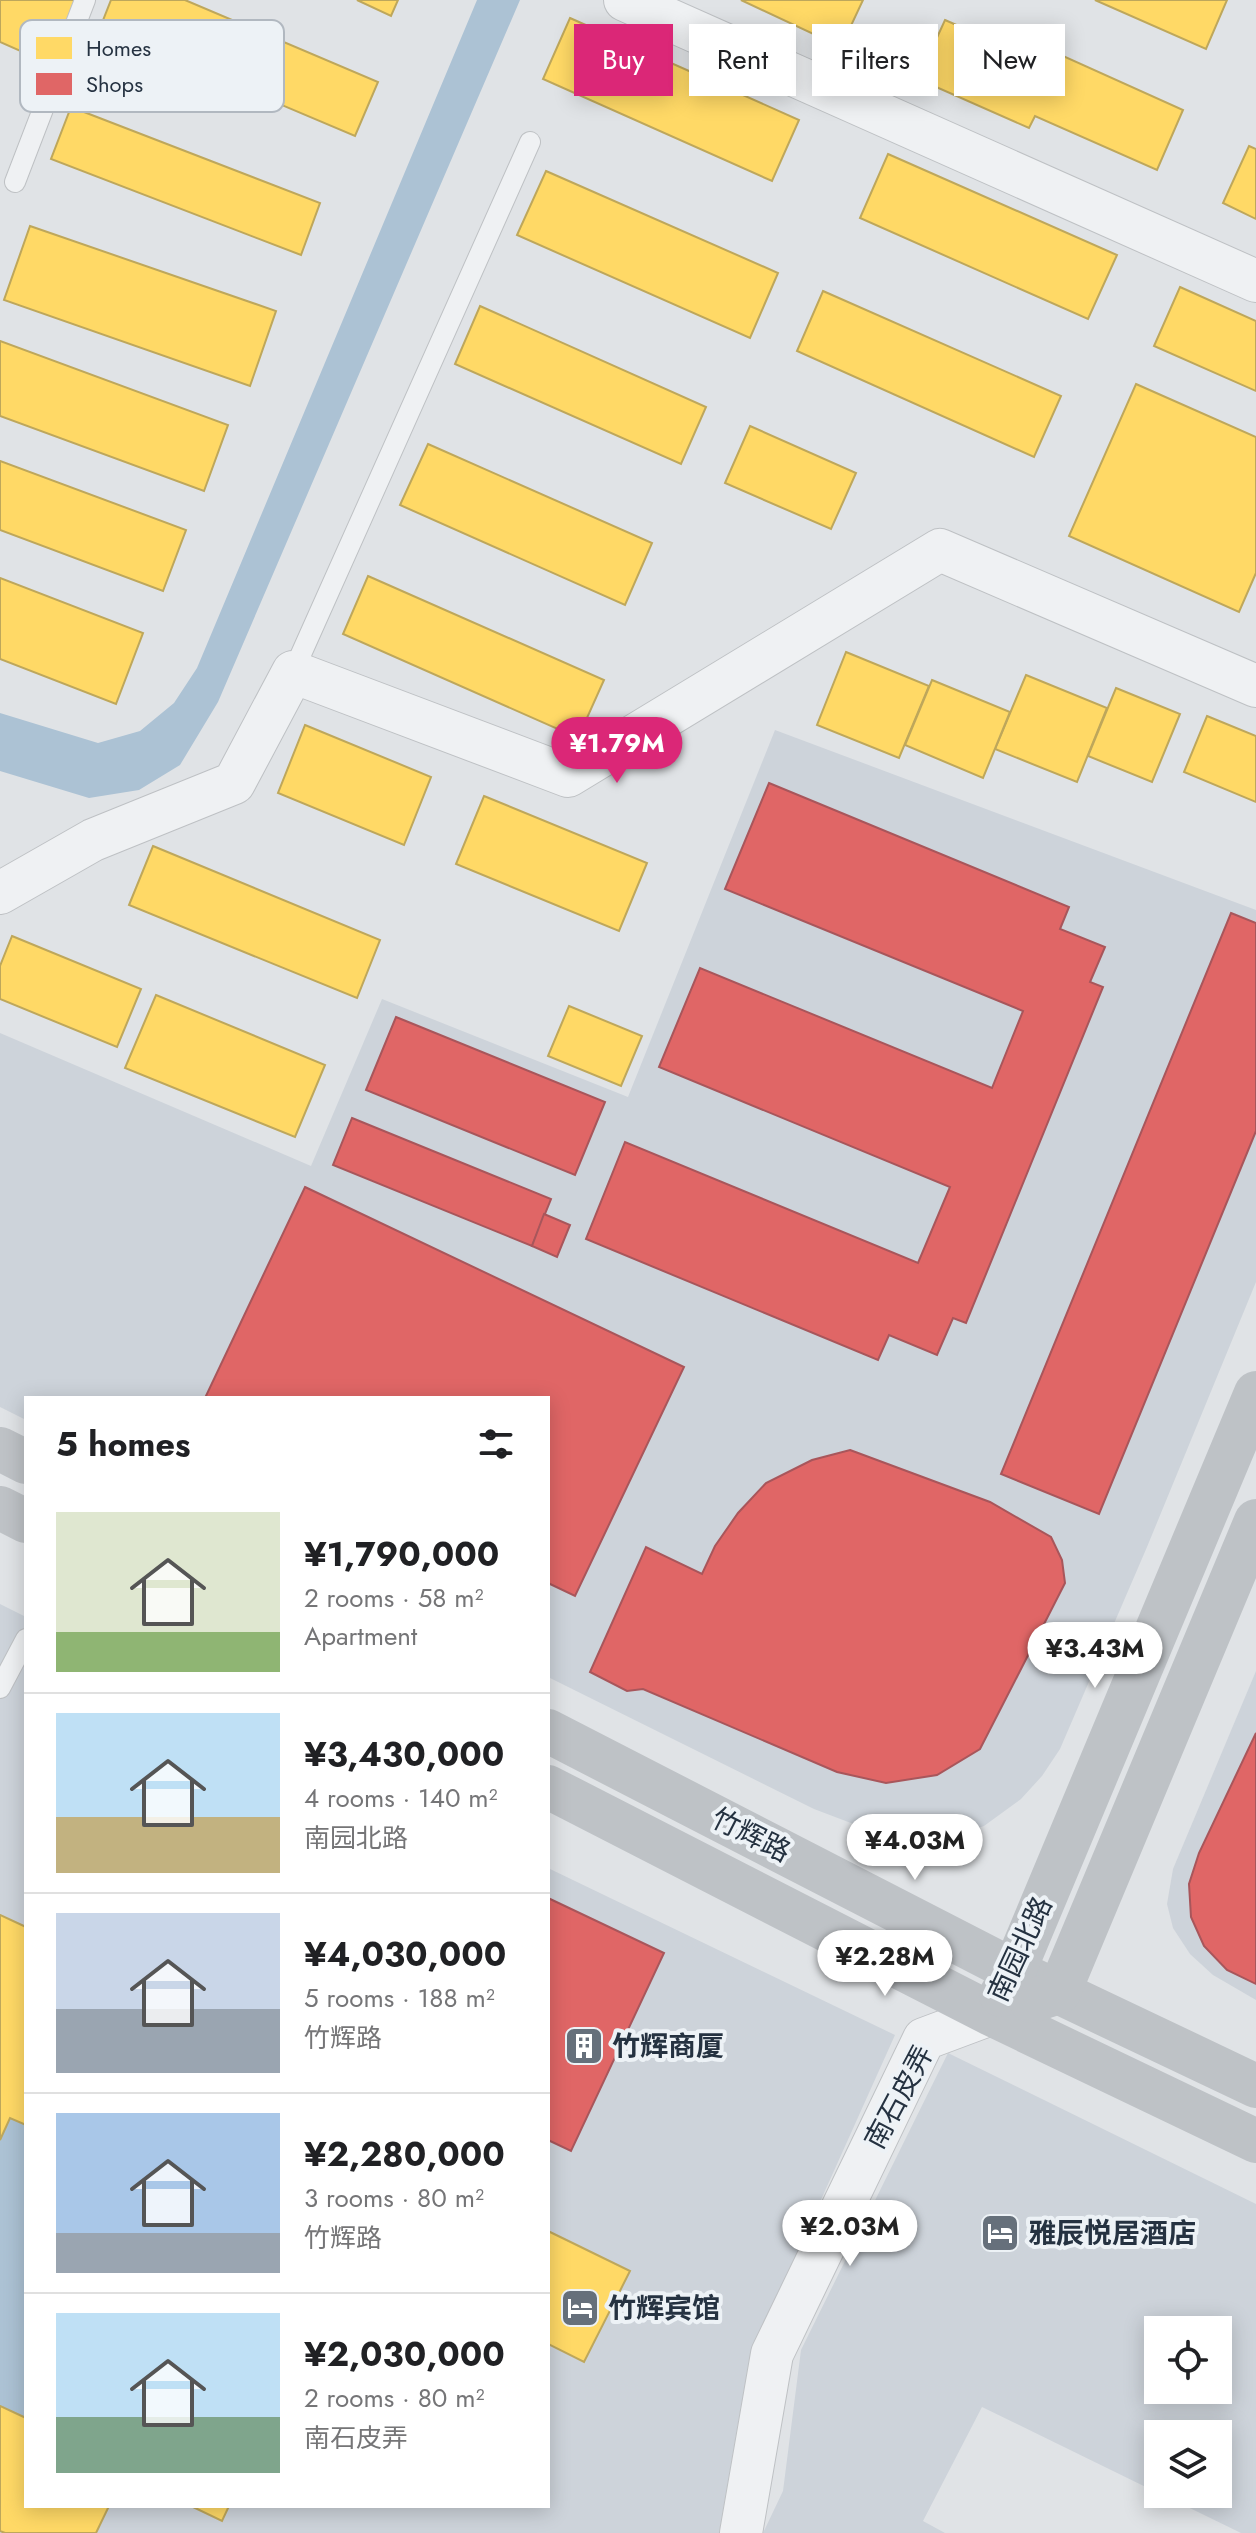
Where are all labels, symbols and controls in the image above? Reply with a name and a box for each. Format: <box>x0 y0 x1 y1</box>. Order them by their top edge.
legend <box>20 20 284 112</box>
chip: Buy <box>574 24 673 96</box>
chip: Rent <box>689 24 796 96</box>
chip: Filters <box>812 24 938 96</box>
chip: New <box>954 24 1065 96</box>
text: Homes <box>86 32 151 64</box>
text: Shops <box>86 68 143 100</box>
pin: ¥1.79M <box>552 717 682 785</box>
text: ¥1.79M <box>569 724 665 762</box>
text: 5 homes <box>56 1420 190 1469</box>
icon: filters <box>474 1422 518 1466</box>
text: ¥1,790,000 <box>304 1530 499 1579</box>
icon: home <box>120 1544 216 1640</box>
text: 2 rooms · 58 m² <box>304 1579 484 1617</box>
text: Apartment <box>304 1617 417 1655</box>
pin: ¥3.43M <box>1030 1622 1160 1690</box>
text: ¥3.43M <box>1046 1629 1144 1667</box>
text: ¥3,430,000 <box>304 1730 504 1779</box>
icon: home <box>120 1745 216 1841</box>
text: 4 rooms · 140 m² <box>304 1779 498 1817</box>
street label: 竹辉路 <box>704 1798 798 1872</box>
pin: ¥4.03M <box>850 1814 980 1882</box>
text: 南园北路 <box>304 1819 408 1857</box>
text: ¥4.03M <box>865 1821 965 1859</box>
street label: 南园北路 <box>978 1890 1062 2008</box>
text: ¥4,030,000 <box>304 1930 506 1979</box>
pin: ¥2.28M <box>820 1930 950 1998</box>
text: ¥2.28M <box>835 1937 935 1975</box>
icon: home <box>120 1945 216 2041</box>
text: 5 rooms · 188 m² <box>304 1979 495 2017</box>
text: 竹辉路 <box>304 2019 382 2057</box>
building icon: 竹辉商厦 <box>563 2025 605 2067</box>
place label: 竹辉商厦 <box>612 2026 724 2067</box>
street label: 南石皮弄 <box>855 2038 943 2156</box>
text: ¥2,280,000 <box>304 2130 505 2179</box>
icon: home <box>120 2145 216 2241</box>
text: 3 rooms · 80 m² <box>304 2179 484 2217</box>
pin: ¥2.03M <box>785 2200 915 2268</box>
text: ¥2.03M <box>800 2207 900 2245</box>
hotel icon: 雅辰悦居酒店 <box>979 2212 1021 2254</box>
place label: 雅辰悦居酒店 <box>1028 2213 1196 2254</box>
text: 竹辉路 <box>304 2219 382 2257</box>
hotel icon: 竹辉宾馆 <box>559 2287 601 2329</box>
place label: 竹辉宾馆 <box>608 2288 720 2329</box>
map controls <box>1144 2316 1232 2508</box>
button: locate <box>1144 2316 1232 2404</box>
text: ¥2,030,000 <box>304 2330 505 2379</box>
icon: home <box>120 2345 216 2441</box>
text: 2 rooms · 80 m² <box>304 2379 485 2417</box>
text: 南石皮弄 <box>304 2419 408 2457</box>
button: layers <box>1144 2420 1232 2508</box>

